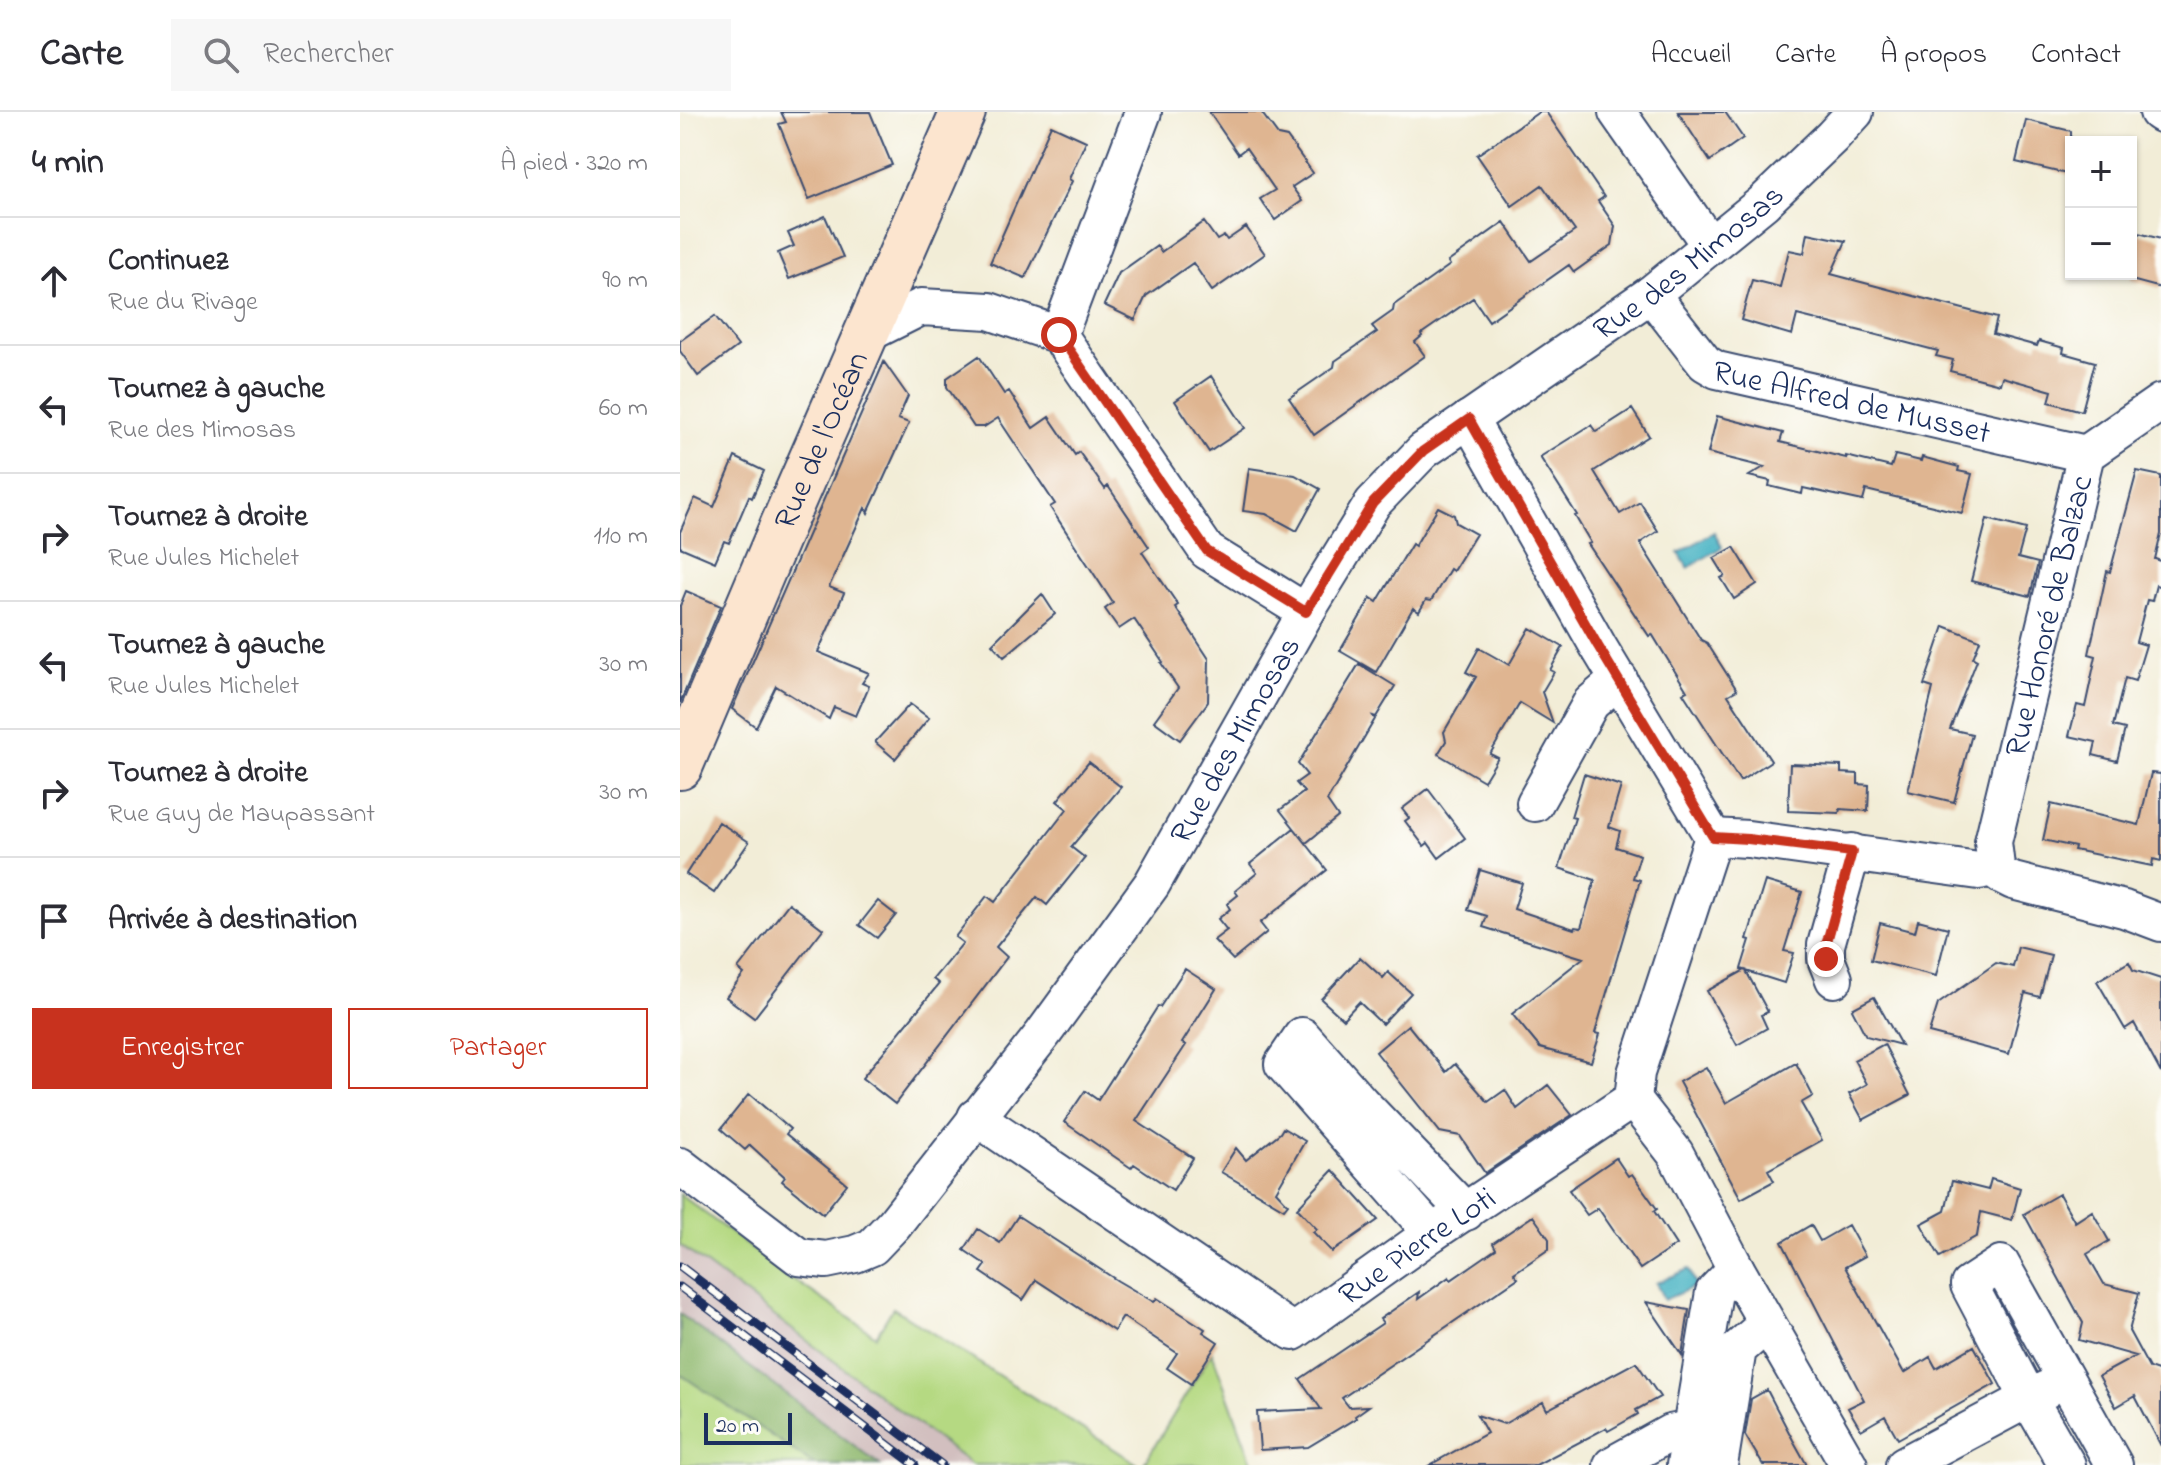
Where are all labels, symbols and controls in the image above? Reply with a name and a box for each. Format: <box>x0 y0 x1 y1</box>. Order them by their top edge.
search box <box>171 19 731 91</box>
text: Carte <box>40 27 123 83</box>
icon: search <box>199 33 243 77</box>
text: Rechercher <box>263 33 394 77</box>
text: Accueil <box>1651 35 1731 76</box>
text: Carte <box>1775 35 1836 76</box>
text: À propos <box>1880 35 1987 76</box>
text: Contact <box>2031 35 2121 76</box>
map controls <box>2065 136 2137 280</box>
button: + <box>2065 136 2137 208</box>
text: 4 min <box>32 139 104 189</box>
text: À pied · 320 m <box>500 145 648 183</box>
street label: Rue des Mimosas <box>1585 175 1796 354</box>
button: − <box>2065 208 2137 280</box>
text: Continuez <box>108 240 228 284</box>
icon: ahead <box>32 259 76 303</box>
text: 90 m <box>602 262 648 300</box>
text: Rue du Rivage <box>108 284 258 322</box>
route start <box>1041 317 1077 353</box>
street label: Rue de l'Océan <box>764 345 883 537</box>
street label: Rue Alfred de Musset <box>1708 350 1995 459</box>
text: Tournez à gauche <box>108 368 325 412</box>
icon: left <box>32 387 76 431</box>
text: 60 m <box>599 390 648 428</box>
text: Rue des Mimosas <box>108 412 296 450</box>
street label: Rue Honoré de Balzac <box>1994 470 2107 762</box>
text: Tournez à droite <box>108 496 308 540</box>
icon: right <box>32 515 76 559</box>
text: 110 m <box>594 518 648 556</box>
text: Rue Jules Michelet <box>108 540 299 578</box>
text: Tournez à gauche <box>108 624 325 668</box>
street label: Rue des Mimosas <box>1160 629 1314 853</box>
icon: left <box>32 643 76 687</box>
text: 30 m <box>599 646 648 684</box>
text: Rue Jules Michelet <box>108 668 299 706</box>
text: Tournez à droite <box>108 752 308 796</box>
icon: right <box>32 771 76 815</box>
text: 30 m <box>599 774 648 812</box>
text: Rue Guy de Maupassant <box>108 796 375 834</box>
icon: arrive <box>32 899 76 943</box>
text: Arrivée à destination <box>108 899 357 943</box>
route end <box>1808 941 1844 977</box>
button: Enregistrer <box>32 1008 332 1089</box>
button: Partager <box>348 1008 648 1089</box>
street label: Rue Pierre Loti <box>1330 1177 1506 1319</box>
scale bar <box>704 1409 792 1445</box>
text: 20 m <box>716 1411 759 1443</box>

